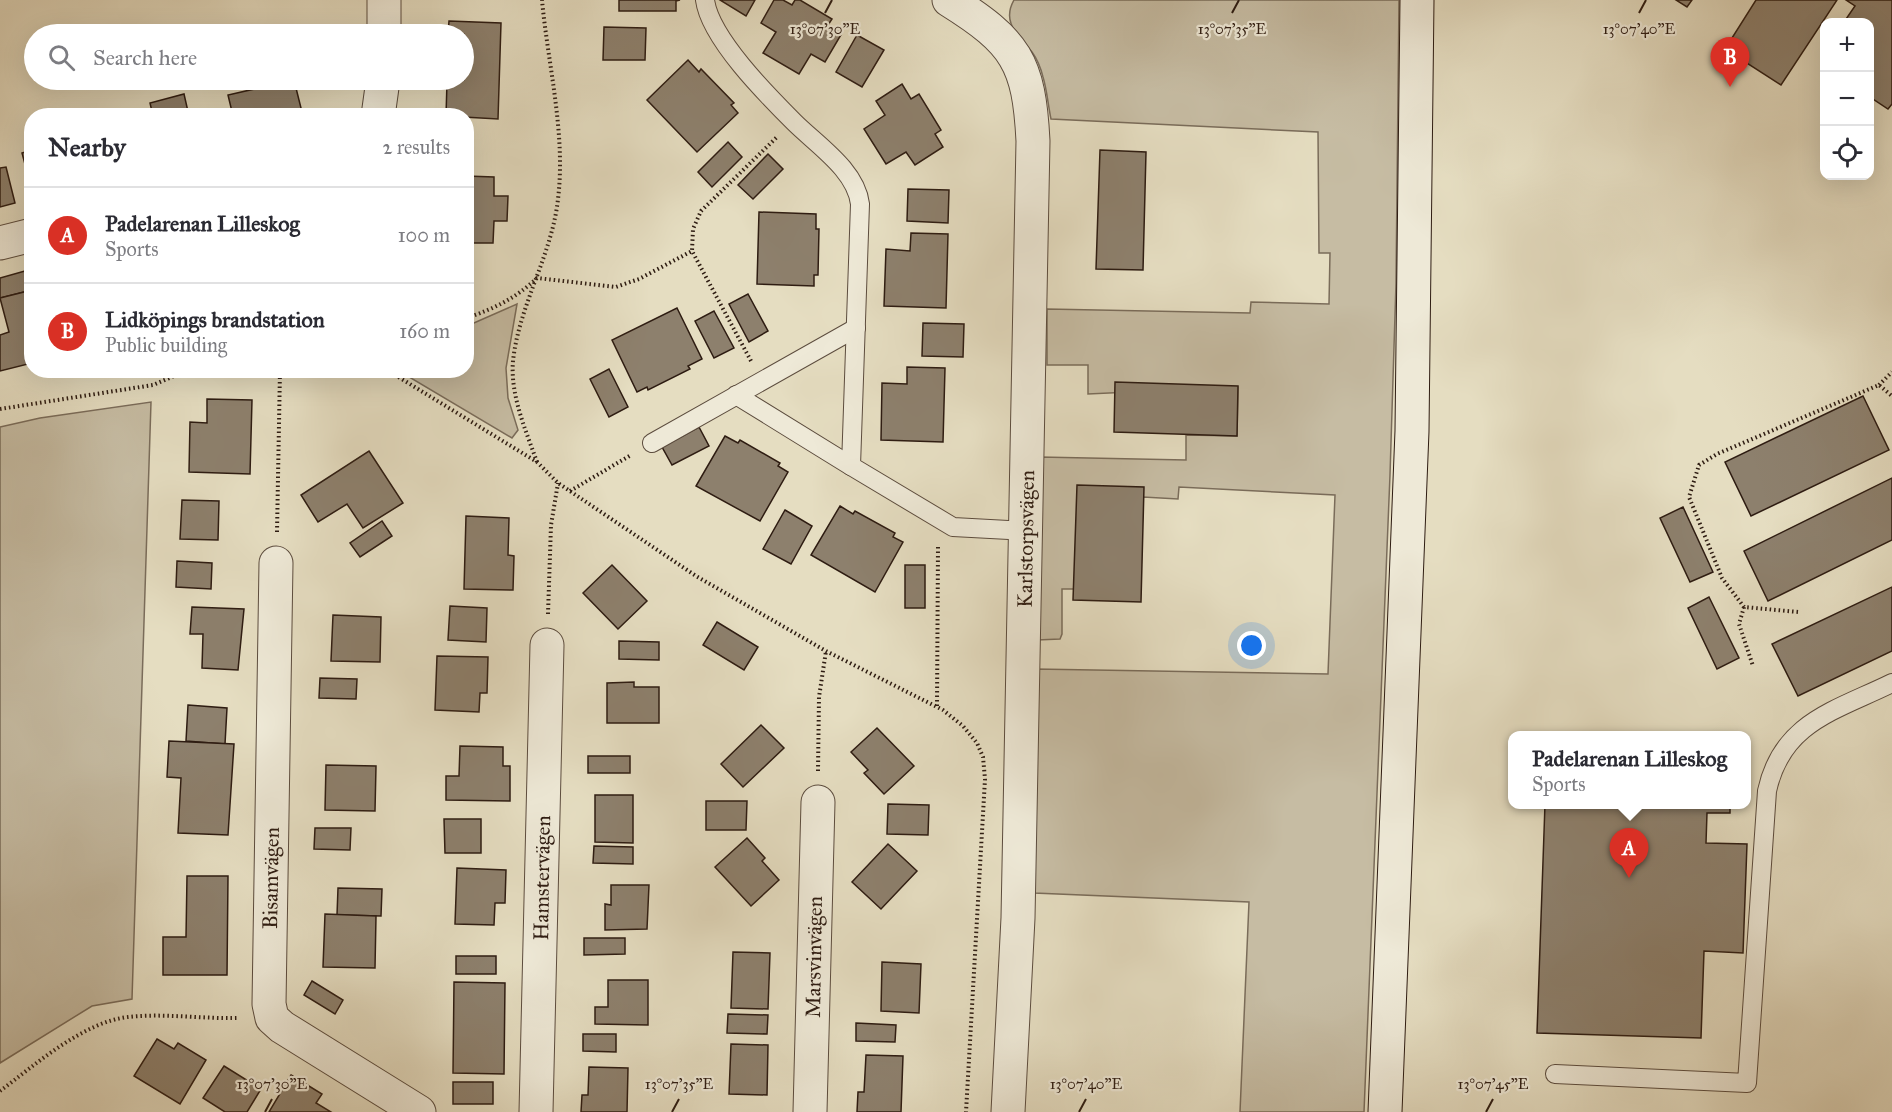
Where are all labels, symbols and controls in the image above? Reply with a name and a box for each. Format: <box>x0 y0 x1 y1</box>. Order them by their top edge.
map controls <box>1820 18 1874 180</box>
button: + <box>1820 18 1874 72</box>
text: 13°07'30"E <box>790 20 860 38</box>
text: 13°07'35"E <box>1198 20 1267 38</box>
text: 13°07'40"E <box>1603 20 1676 38</box>
search box <box>24 24 474 90</box>
pin: B <box>1710 38 1750 87</box>
icon: search <box>45 41 78 74</box>
text: Search here <box>93 44 197 71</box>
button: − <box>1820 72 1874 126</box>
button: locate <box>1820 126 1874 180</box>
text: Nearby <box>48 131 126 163</box>
text: 2 results <box>382 135 450 159</box>
text: Padelarenan Lilleskog <box>105 210 300 237</box>
text: A <box>61 223 74 247</box>
text: 100 m <box>398 223 450 247</box>
text: Sports <box>105 237 159 261</box>
text: Lidköpings brandstation <box>105 306 325 333</box>
text: B <box>61 319 74 343</box>
text: 160 m <box>399 319 450 343</box>
text: Public building <box>105 333 227 357</box>
street label: Karlstorpsvägen <box>1012 470 1040 608</box>
your location <box>1237 631 1266 660</box>
popup <box>1508 731 1751 809</box>
text: Padelarenan Lilleskog <box>1532 745 1727 772</box>
text: Sports <box>1532 772 1586 796</box>
street label: Hamstervägen <box>528 815 556 941</box>
street label: Bisamvägen <box>257 827 285 929</box>
pin: A <box>1610 828 1648 878</box>
street label: Marsvinvägen <box>800 896 828 1018</box>
text: 13°07'30"E <box>237 1075 307 1093</box>
text: 13°07'35"E <box>645 1075 714 1093</box>
text: 13°07'40"E <box>1050 1075 1123 1093</box>
text: 13°07'45"E <box>1458 1075 1529 1093</box>

